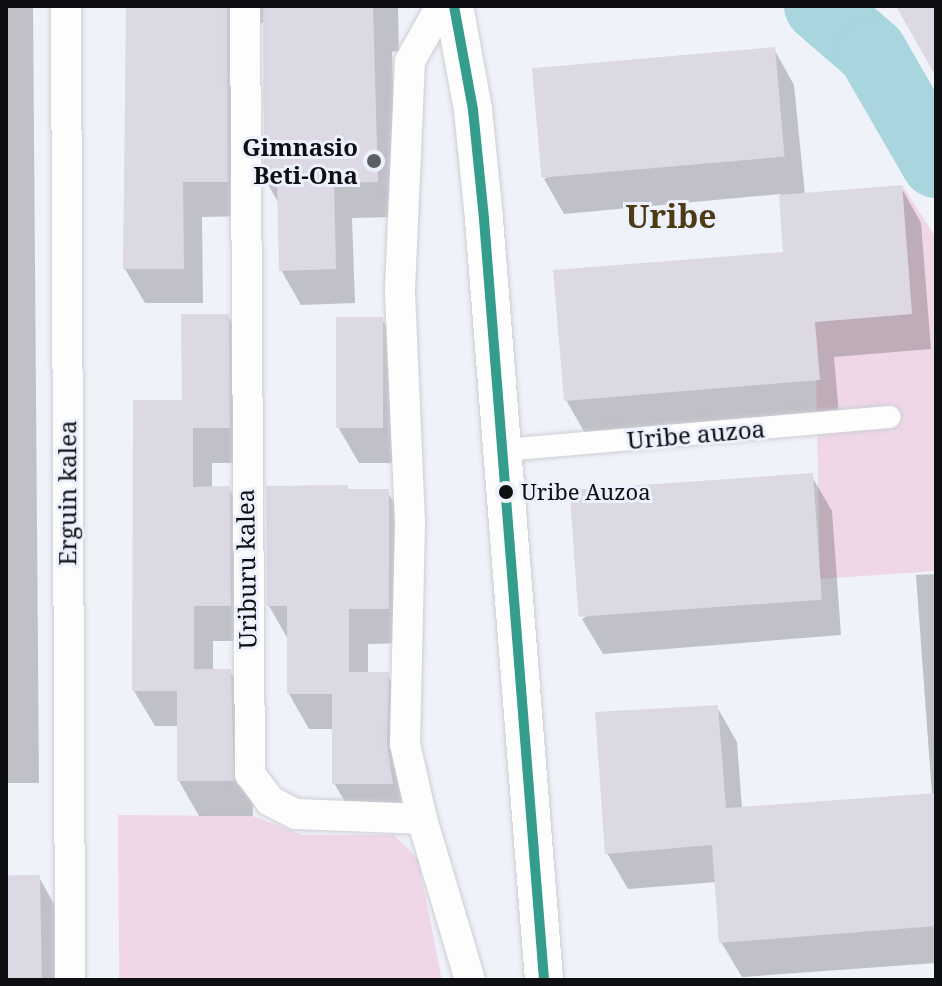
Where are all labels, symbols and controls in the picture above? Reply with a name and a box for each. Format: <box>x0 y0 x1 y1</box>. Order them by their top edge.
place label: Gimnasio Beti-Ona <box>242 133 358 189</box>
marker: Gimnasio Beti-Ona <box>365 152 383 170</box>
district label: Uribe <box>626 197 716 235</box>
street label: Uribe auzoa <box>626 414 766 454</box>
street label: Erguin kalea <box>53 420 81 566</box>
place label: Uribe Auzoa <box>521 479 651 505</box>
marker: Uribe Auzoa <box>498 484 514 500</box>
street label: Uriburu kalea <box>230 489 262 649</box>

